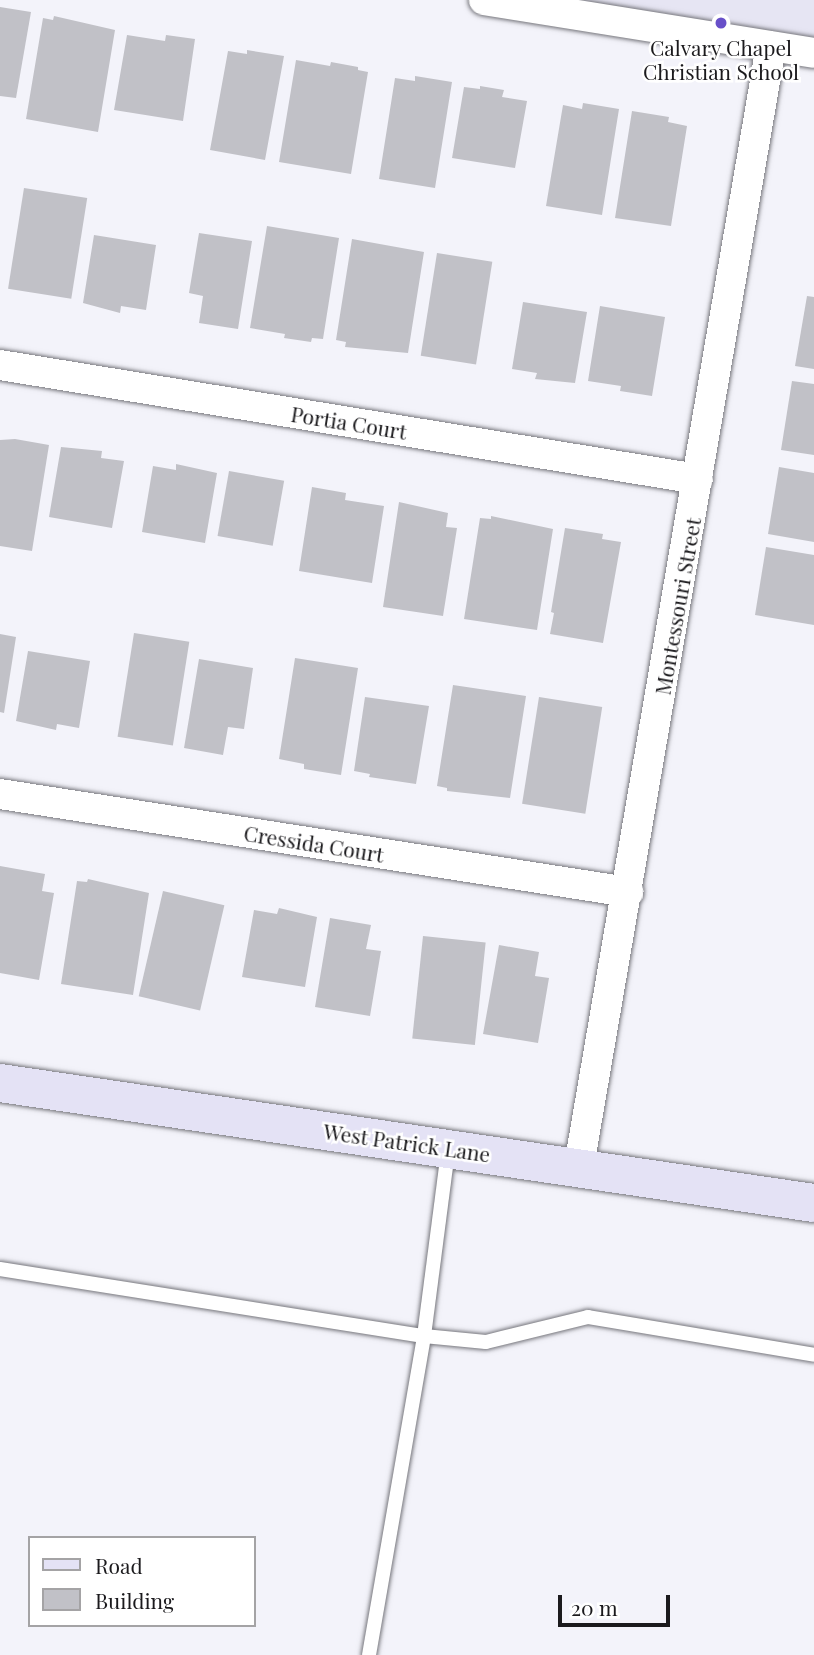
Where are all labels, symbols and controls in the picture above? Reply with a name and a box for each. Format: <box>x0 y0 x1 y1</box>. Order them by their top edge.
marker: Calvary Chapel Christian School <box>713 15 729 31</box>
place label: Calvary Chapel Christian School <box>643 34 799 84</box>
street label: Portia Court <box>289 400 409 444</box>
street label: Montessouri Street <box>649 515 705 697</box>
street label: Cressida Court <box>242 819 386 867</box>
street label: West Patrick Lane <box>322 1118 492 1166</box>
legend <box>28 1536 256 1627</box>
text: Road <box>95 1551 143 1579</box>
scale bar <box>562 1582 674 1626</box>
text: Building <box>95 1586 174 1614</box>
text: 20 m <box>571 1593 618 1621</box>

